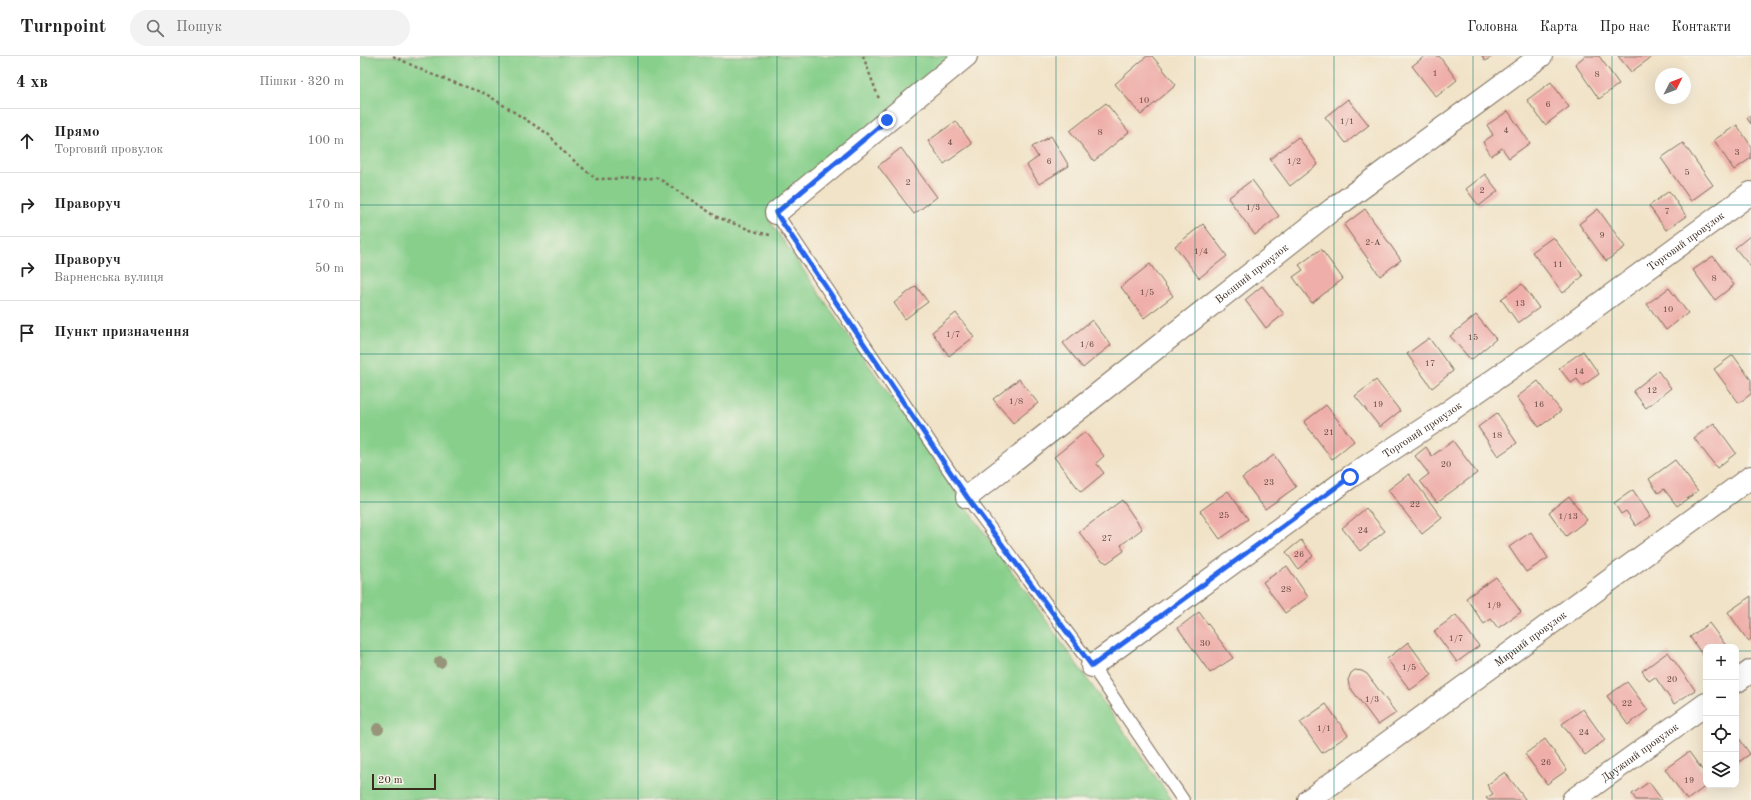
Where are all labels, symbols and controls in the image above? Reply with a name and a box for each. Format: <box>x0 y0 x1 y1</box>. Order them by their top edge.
search box <box>130 10 410 46</box>
icon: search <box>144 17 166 39</box>
text: Turnpoint <box>20 18 106 37</box>
text: Пошук <box>176 20 222 35</box>
text: Головна <box>1467 20 1518 34</box>
text: Карта <box>1540 20 1578 34</box>
text: Про нас <box>1600 20 1650 34</box>
text: Контакти <box>1672 20 1731 34</box>
north arrow <box>1655 68 1691 104</box>
house number: 1 <box>1432 69 1438 78</box>
house number: 8 <box>1594 70 1600 79</box>
text: 4 хв <box>16 74 48 91</box>
text: Пішки · 320 m <box>259 75 344 88</box>
house number: 10 <box>1139 96 1149 105</box>
house number: 6 <box>1545 100 1551 109</box>
route end <box>878 111 896 129</box>
house number: 1/1 <box>1340 117 1354 126</box>
text: Прямо <box>54 125 100 140</box>
house number: 4 <box>1503 126 1509 135</box>
house number: 8 <box>1097 128 1103 137</box>
icon: ahead <box>16 130 38 152</box>
text: 100 m <box>307 134 344 147</box>
house number: 4 <box>947 138 953 147</box>
text: Торговий провулок <box>54 143 163 156</box>
house number: 3 <box>1734 148 1740 157</box>
house number: 6 <box>1046 157 1052 166</box>
house number: 1/2 <box>1287 157 1301 166</box>
house number: 5 <box>1684 168 1690 177</box>
house number: 2 <box>905 178 911 187</box>
house number: 2 <box>1479 186 1485 195</box>
icon: right <box>16 194 38 216</box>
text: Праворуч <box>54 197 121 212</box>
text: 170 m <box>307 198 344 211</box>
house number: 1/3 <box>1246 203 1260 212</box>
house number: 7 <box>1664 207 1670 216</box>
street label: Торговий провулок <box>1646 210 1727 274</box>
house number: 9 <box>1599 231 1605 240</box>
house number: 2-А <box>1365 238 1381 247</box>
street label: Воєнний провулок <box>1214 242 1291 306</box>
house number: 1/4 <box>1194 247 1208 256</box>
text: Праворуч <box>54 253 121 268</box>
icon: right <box>16 258 38 280</box>
house number: 11 <box>1553 260 1563 269</box>
text: 50 m <box>315 262 344 275</box>
text: Варненська вулиця <box>54 271 164 284</box>
house number: 8 <box>1711 274 1717 283</box>
house number: 1/5 <box>1140 288 1154 297</box>
house number: 13 <box>1515 299 1525 308</box>
house number: 10 <box>1663 305 1673 314</box>
icon: arrive <box>16 322 38 344</box>
text: Пункт призначення <box>54 325 190 340</box>
house number: 1/7 <box>946 330 960 339</box>
house number: 15 <box>1468 333 1478 342</box>
house number: 1/6 <box>1080 340 1094 349</box>
house number: 17 <box>1425 359 1435 368</box>
house number: 14 <box>1574 367 1584 376</box>
house number: 12 <box>1647 386 1657 395</box>
house number: 1/8 <box>1009 397 1023 406</box>
house number: 19 <box>1373 400 1383 409</box>
street label: Торговий провулок <box>1381 400 1465 461</box>
house number: 16 <box>1534 400 1544 409</box>
house number: 21 <box>1324 428 1334 437</box>
house number: 18 <box>1492 431 1502 440</box>
house number: 20 <box>1441 460 1451 469</box>
route start <box>1341 468 1359 486</box>
house number: 23 <box>1264 478 1274 487</box>
house number: 22 <box>1410 500 1420 509</box>
house number: 25 <box>1219 511 1229 520</box>
house number: 1/13 <box>1558 512 1578 521</box>
house number: 24 <box>1358 526 1368 535</box>
house number: 27 <box>1102 534 1112 543</box>
house number: 26 <box>1294 550 1304 559</box>
house number: 28 <box>1281 585 1291 594</box>
house number: 1/9 <box>1487 601 1501 610</box>
street label: Мирний провулок <box>1493 609 1569 669</box>
house number: 1/7 <box>1449 634 1463 643</box>
house number: 30 <box>1200 639 1210 648</box>
map controls <box>1703 644 1739 788</box>
button: + <box>1703 644 1739 680</box>
house number: 1/5 <box>1402 663 1416 672</box>
house number: 20 <box>1667 675 1677 684</box>
button: − <box>1703 680 1739 716</box>
house number: 1/3 <box>1365 695 1379 704</box>
house number: 22 <box>1622 699 1632 708</box>
button: locate <box>1703 716 1739 752</box>
street label: Дружний провулок <box>1600 722 1681 785</box>
house number: 1/1 <box>1317 724 1331 733</box>
house number: 24 <box>1579 728 1589 737</box>
button: layers <box>1703 752 1739 788</box>
house number: 26 <box>1541 758 1551 767</box>
scale bar <box>372 772 436 791</box>
text: 20 m <box>378 775 403 786</box>
house number: 19 <box>1684 776 1694 785</box>

